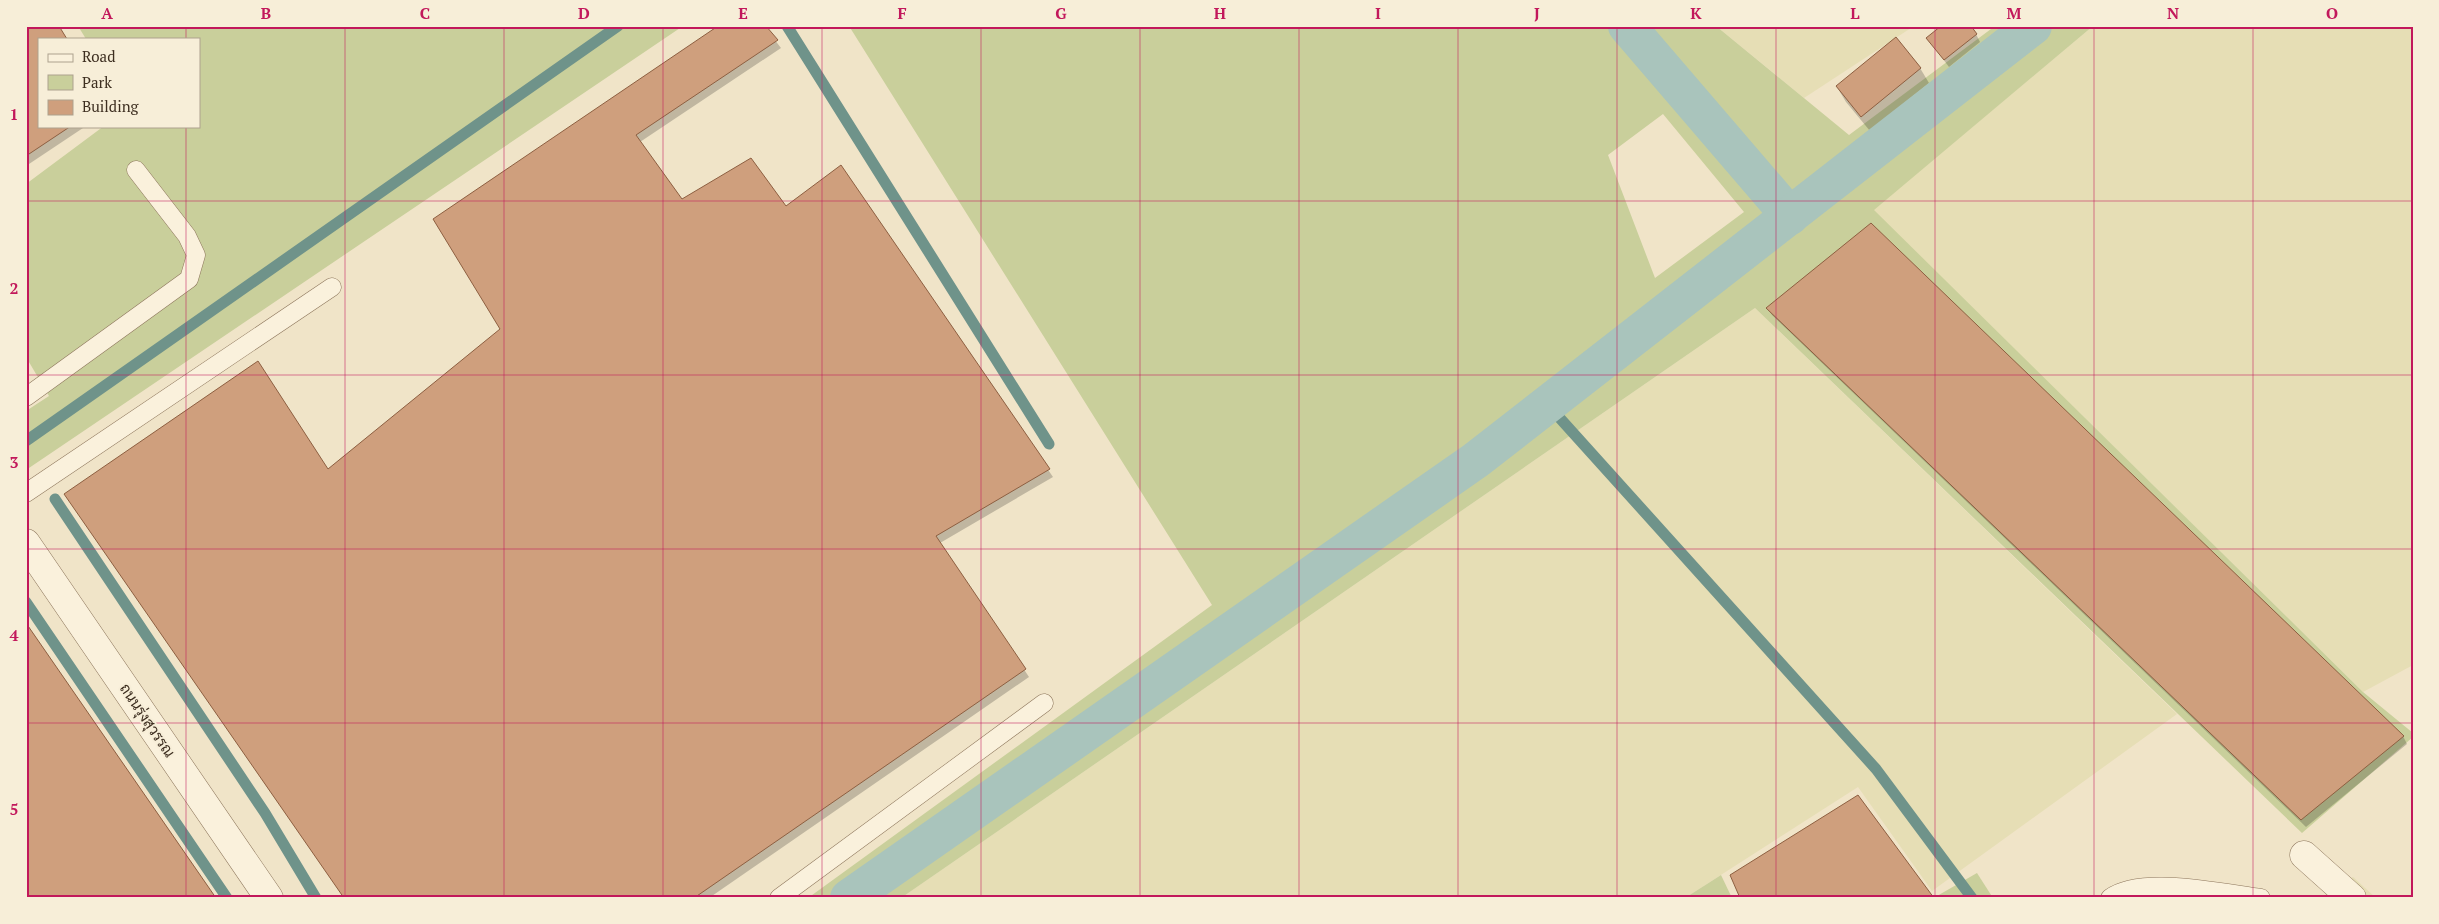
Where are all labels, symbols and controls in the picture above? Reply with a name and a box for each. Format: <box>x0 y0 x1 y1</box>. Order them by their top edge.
text: A <box>101 2 113 24</box>
text: B <box>261 2 271 24</box>
text: C <box>420 2 430 24</box>
text: D <box>578 2 590 24</box>
text: E <box>738 2 748 24</box>
text: F <box>897 2 907 24</box>
text: G <box>1055 2 1067 24</box>
text: H <box>1214 2 1226 24</box>
text: I <box>1375 2 1381 24</box>
text: J <box>1534 2 1540 24</box>
text: K <box>1690 2 1702 24</box>
text: L <box>1850 2 1860 24</box>
text: M <box>2007 2 2022 24</box>
text: N <box>2167 2 2179 24</box>
text: O <box>2326 2 2338 24</box>
legend <box>38 38 200 128</box>
text: Road <box>82 46 115 66</box>
text: Park <box>82 72 112 92</box>
text: Building <box>82 96 140 116</box>
text: 1 <box>9 103 19 125</box>
text: 2 <box>9 277 19 299</box>
text: 3 <box>9 451 19 473</box>
text: 4 <box>9 624 19 646</box>
street label: ถนนรุ่งสุวรรณ <box>114 679 180 762</box>
text: 5 <box>9 798 19 820</box>

